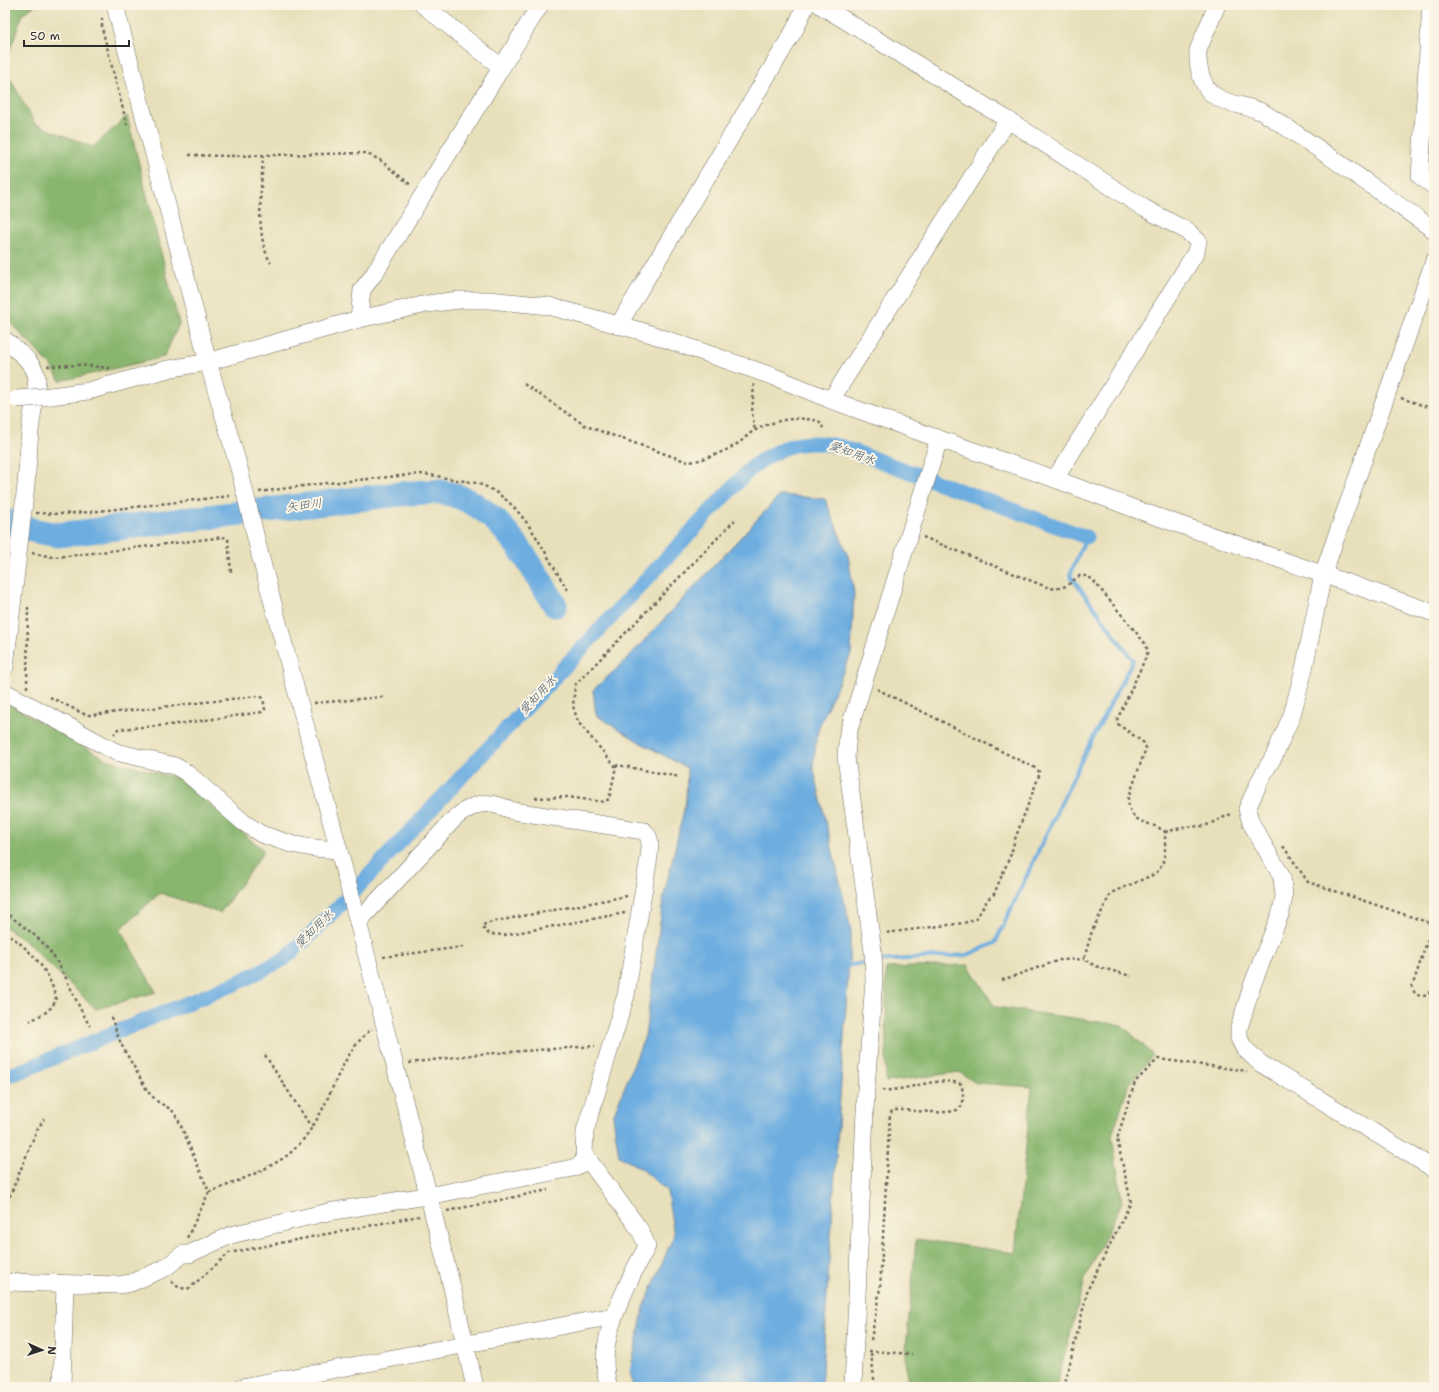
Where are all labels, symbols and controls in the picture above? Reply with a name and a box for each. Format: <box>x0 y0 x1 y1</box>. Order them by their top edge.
scale bar <box>24 22 129 48</box>
text: 50 m <box>30 28 60 44</box>
water label: 愛知用水 <box>827 437 877 469</box>
water label: 矢田川 <box>285 495 323 515</box>
water label: 愛知用水 <box>516 672 560 718</box>
water label: 愛知用水 <box>291 907 337 951</box>
north arrow <box>22 1330 62 1370</box>
text: N <box>44 1346 59 1356</box>

